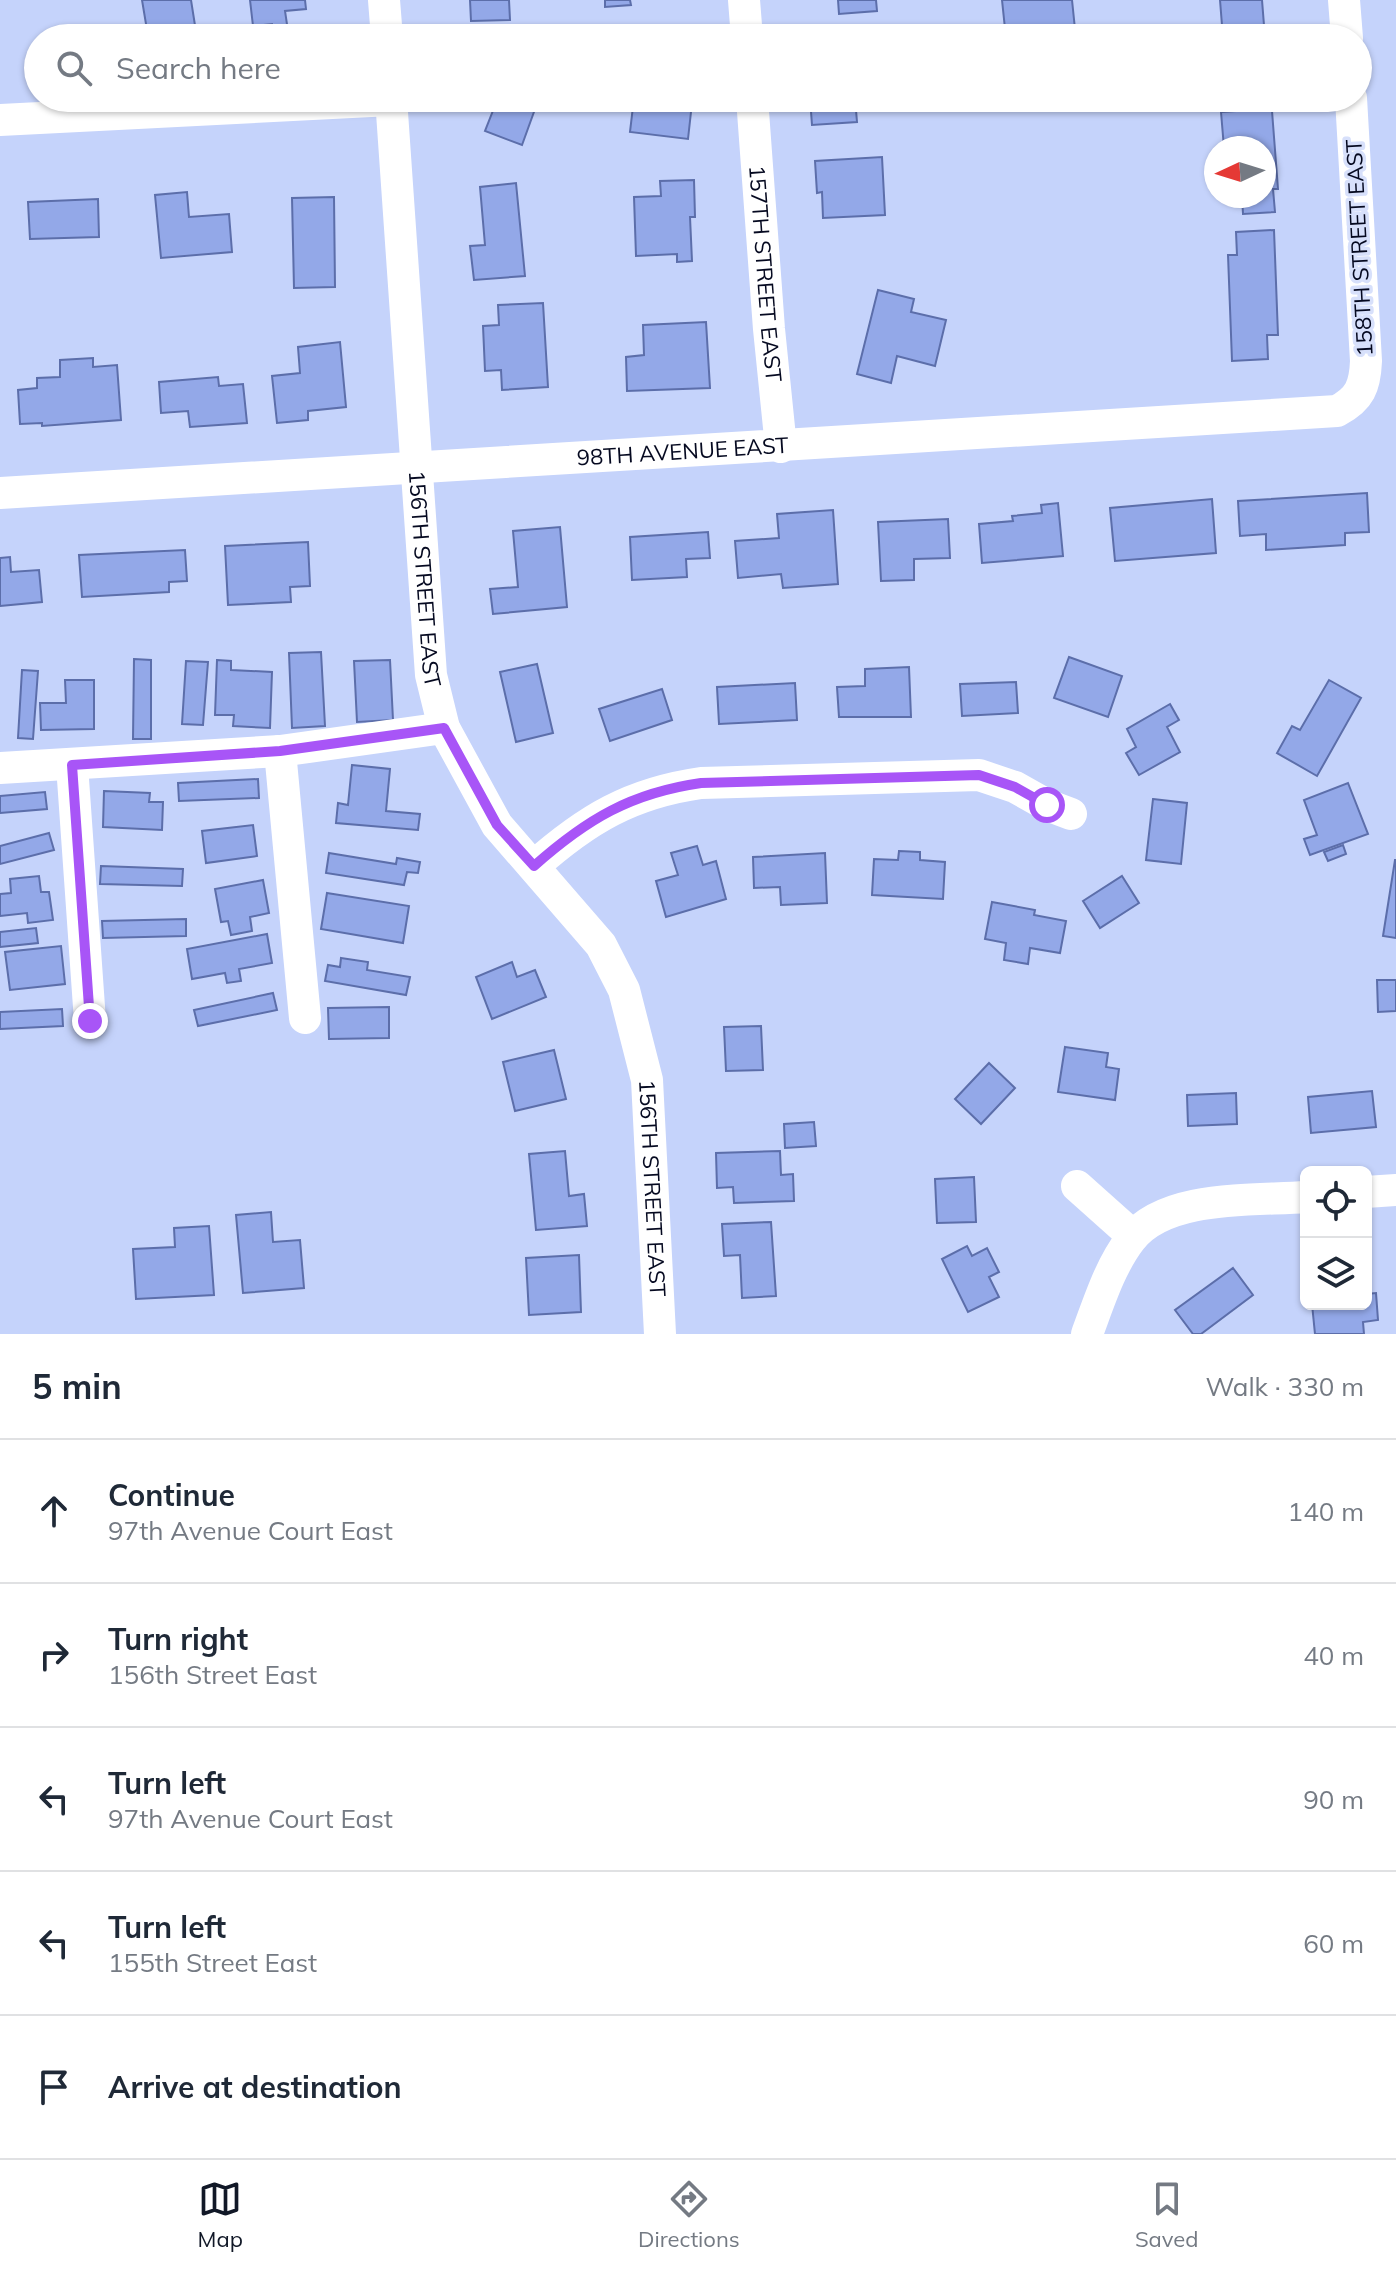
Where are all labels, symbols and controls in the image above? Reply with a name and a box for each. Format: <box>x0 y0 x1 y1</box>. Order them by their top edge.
search box <box>24 24 1372 112</box>
icon: search <box>52 46 96 90</box>
text: Search here <box>116 49 281 87</box>
north arrow <box>1204 136 1276 208</box>
street label: 158TH STREET EAST <box>1339 139 1379 357</box>
street label: 157TH STREET EAST <box>743 164 788 383</box>
street label: 98TH AVENUE EAST <box>576 431 789 472</box>
street label: 156TH STREET EAST <box>403 469 448 690</box>
route start <box>1029 787 1065 823</box>
route end <box>72 1003 108 1039</box>
street label: 156TH STREET EAST <box>633 1079 672 1297</box>
map controls <box>1300 1166 1372 1310</box>
button: locate <box>1300 1166 1372 1238</box>
button: layers <box>1300 1238 1372 1310</box>
text: 5 min <box>32 1365 122 1408</box>
text: Walk · 330 m <box>1205 1370 1364 1403</box>
text: Continue <box>108 1476 235 1514</box>
icon: ahead <box>32 1489 76 1533</box>
text: 140 m <box>1288 1495 1364 1528</box>
text: 97th Avenue Court East <box>108 1514 393 1547</box>
text: Turn right <box>108 1620 248 1658</box>
icon: right <box>32 1633 76 1677</box>
text: 40 m <box>1303 1639 1364 1672</box>
text: 156th Street East <box>108 1658 317 1691</box>
text: Turn left <box>108 1764 226 1802</box>
icon: left <box>32 1777 76 1821</box>
text: 90 m <box>1303 1783 1364 1816</box>
text: 97th Avenue Court East <box>108 1802 393 1835</box>
text: Turn left <box>108 1908 226 1946</box>
icon: left <box>32 1921 76 1965</box>
text: 60 m <box>1303 1927 1364 1960</box>
text: 155th Street East <box>108 1946 317 1979</box>
icon: arrive <box>32 2065 76 2109</box>
text: Arrive at destination <box>108 2068 402 2106</box>
tab: Map <box>198 2177 243 2253</box>
tab: Directions <box>638 2177 740 2253</box>
tab: Saved <box>1135 2177 1198 2253</box>

